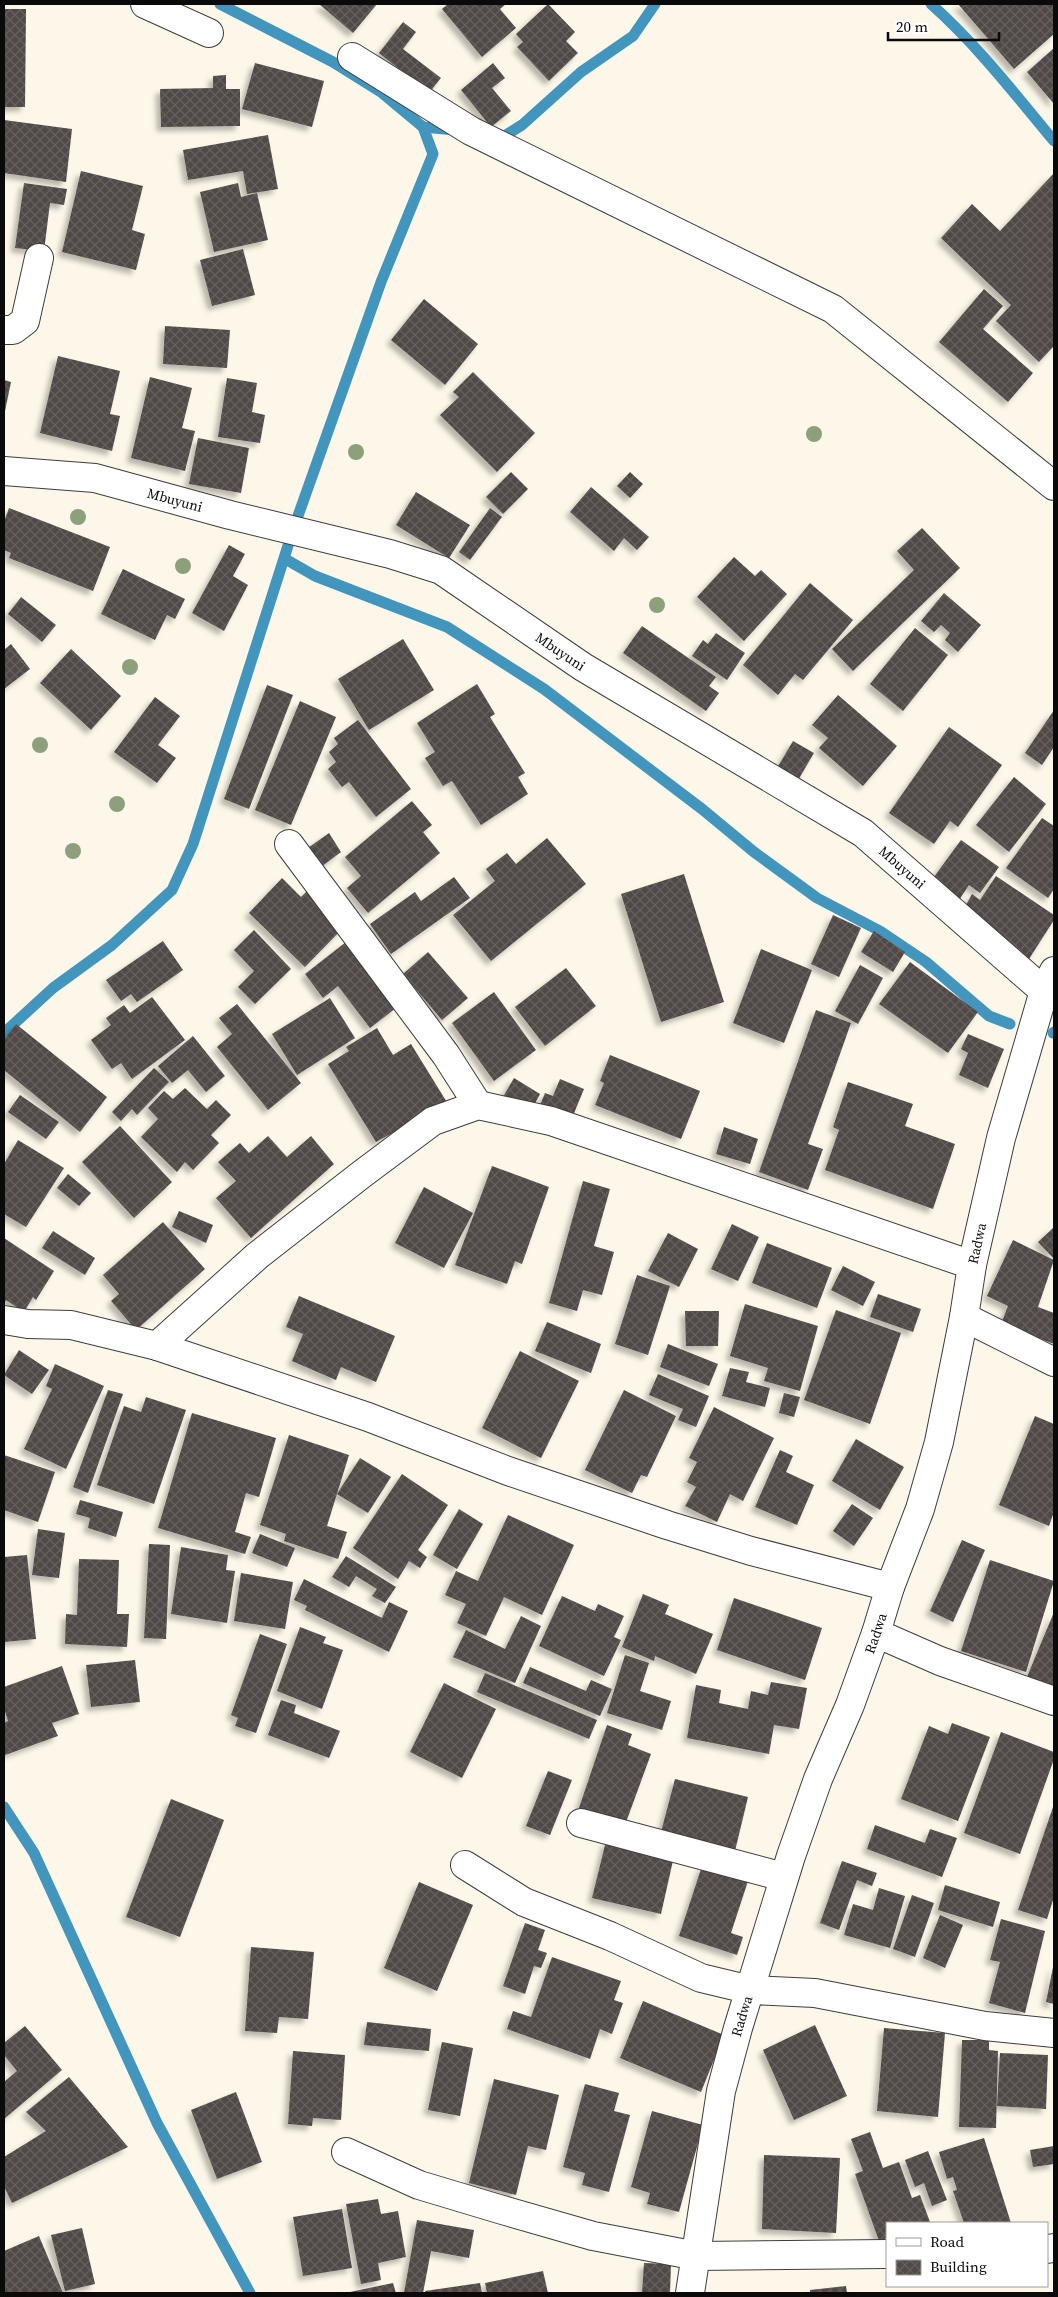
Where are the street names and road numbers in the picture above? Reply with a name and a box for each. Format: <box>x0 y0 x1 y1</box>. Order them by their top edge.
street label: Mbuyuni <box>145 483 205 517</box>
street label: Mbuyuni <box>531 627 589 676</box>
street label: Mbuyuni <box>874 841 930 893</box>
street label: Radwa <box>963 1220 992 1266</box>
street label: Radwa <box>859 1610 892 1656</box>
street label: Radwa <box>726 1992 758 2039</box>

